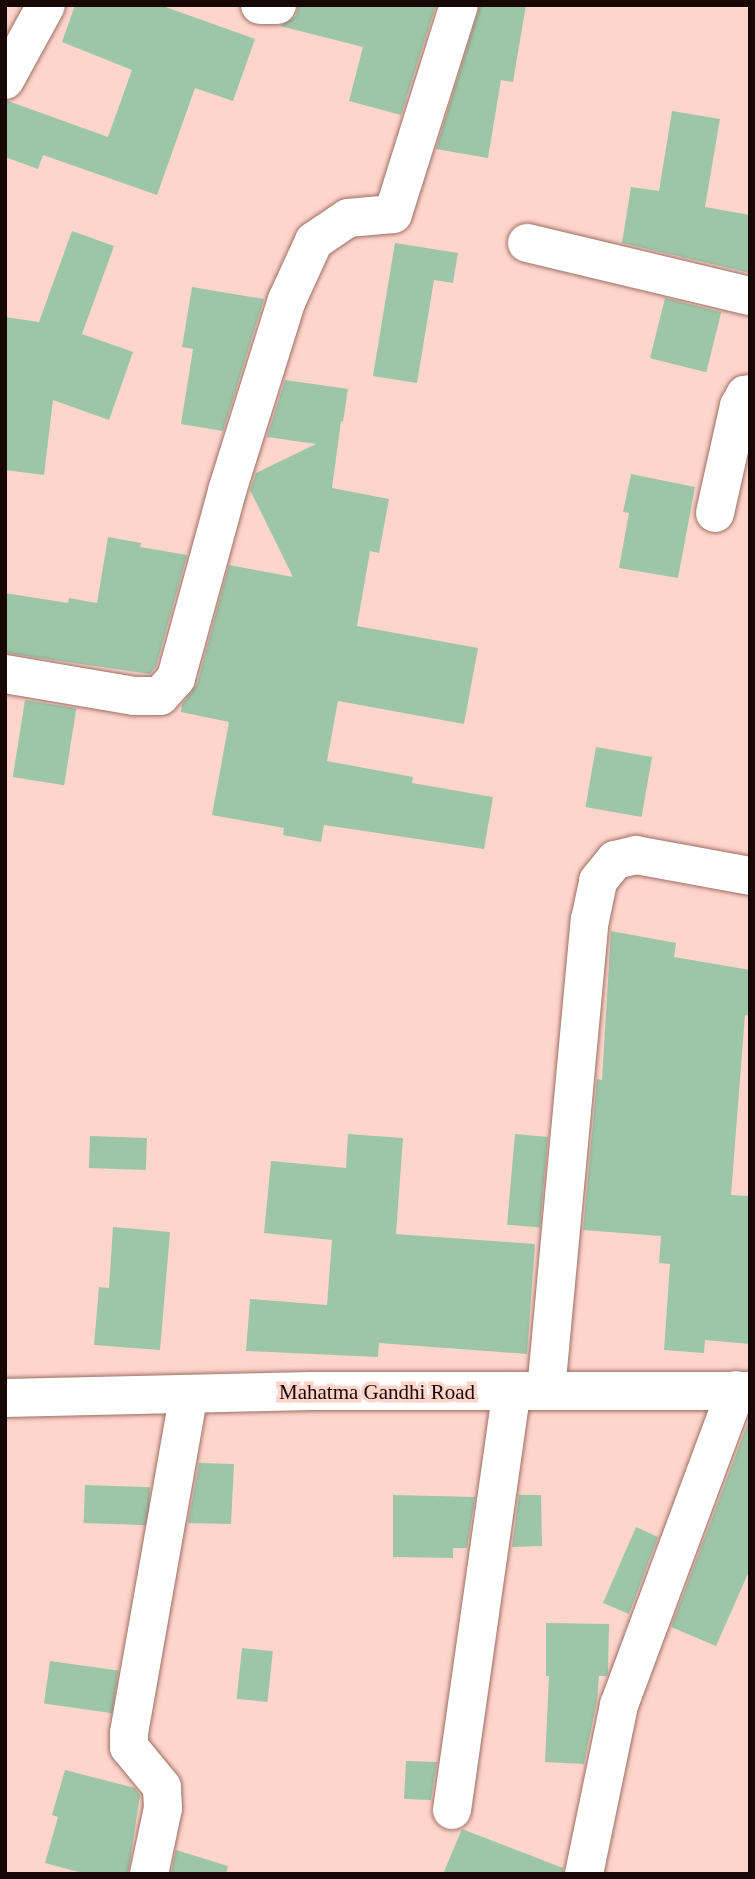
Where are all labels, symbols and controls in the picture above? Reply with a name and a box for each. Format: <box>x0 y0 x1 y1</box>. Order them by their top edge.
street label: Mahatma Gandhi Road <box>279 1379 475 1405</box>

